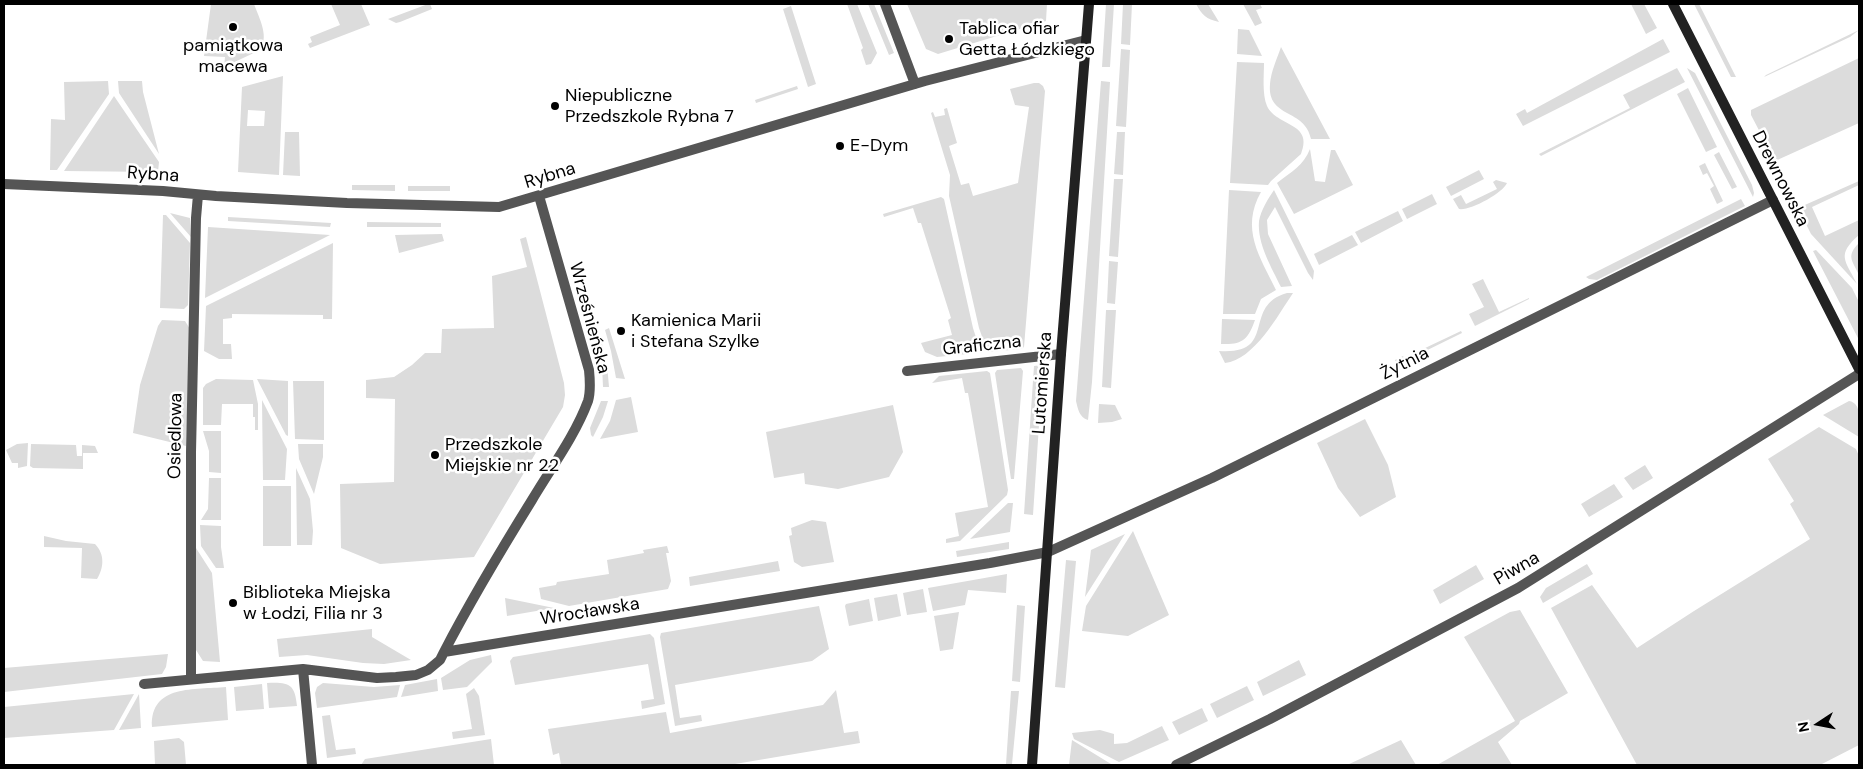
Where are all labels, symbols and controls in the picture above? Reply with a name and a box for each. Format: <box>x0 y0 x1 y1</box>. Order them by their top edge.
place label: Tablica ofiar Getta Łódzkiego <box>959 18 1095 60</box>
marker: pamiątkowa macewa <box>227 21 239 33</box>
marker: Tablica ofiar Getta Łódzkiego <box>943 33 955 45</box>
place label: pamiątkowa macewa <box>183 35 283 78</box>
place label: Niepubliczne Przedszkole Rybna 7 <box>565 85 734 128</box>
marker: Niepubliczne Przedszkole Rybna 7 <box>549 100 561 112</box>
street label: Drewnowska <box>1747 128 1813 230</box>
place label: E-Dym <box>850 135 908 157</box>
marker: E-Dym <box>834 140 846 152</box>
street label: Rybna <box>522 158 578 194</box>
street label: Rybna <box>126 162 180 188</box>
street label: Wrześnieńska <box>564 260 614 376</box>
place label: Kamienica Marii i Stefana Szylke <box>631 310 761 352</box>
marker: Kamienica Marii i Stefana Szylke <box>615 325 627 337</box>
street label: Graficzna <box>942 331 1022 361</box>
street label: Lutomierska <box>1029 331 1057 435</box>
street label: Żytnia <box>1377 343 1433 385</box>
street label: Osiedlowa <box>164 393 188 479</box>
place label: Przedszkole Miejskie nr 22 <box>445 434 559 476</box>
marker: Przedszkole Miejskie nr 22 <box>429 449 441 461</box>
street label: Piwna <box>1491 547 1543 591</box>
place label: Biblioteka Miejska w Łodzi, Filia nr 3 <box>243 582 391 624</box>
street label: Wrocławska <box>539 594 641 630</box>
marker: Biblioteka Miejska w Łodzi, Filia nr 3 <box>227 597 239 609</box>
north arrow <box>1793 699 1843 749</box>
text: N <box>1793 720 1813 734</box>

